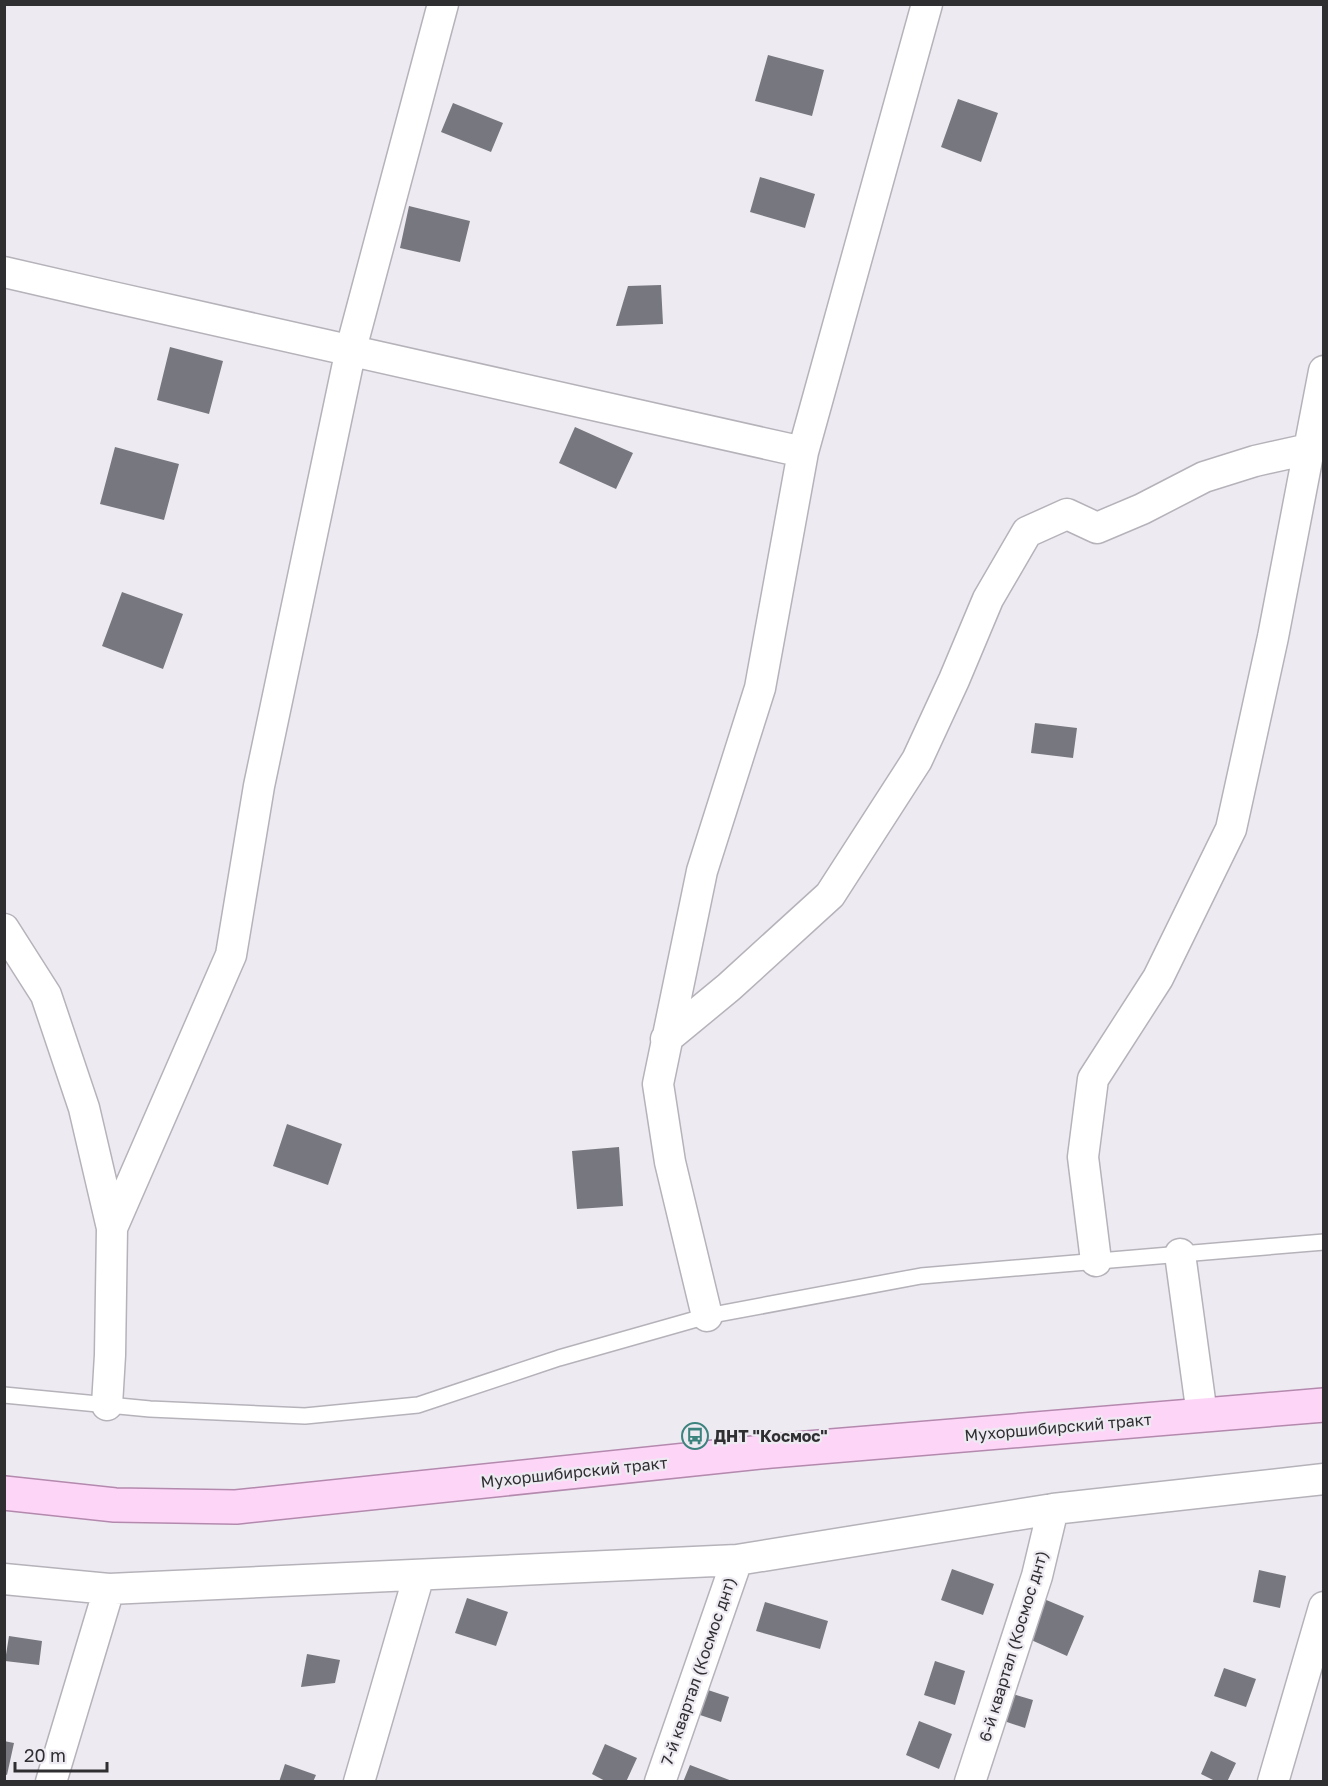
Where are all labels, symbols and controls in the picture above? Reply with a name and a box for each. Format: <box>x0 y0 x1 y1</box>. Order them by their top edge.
street label: Мухоршибирский тракт <box>964 1409 1153 1445</box>
bus stop icon: ДНТ "Космос" <box>680 1421 710 1451</box>
place label: ДНТ "Космос" <box>714 1426 828 1446</box>
street label: Мухоршибирский тракт <box>480 1452 669 1492</box>
street label: 6-й квартал (Космос днт) <box>974 1548 1052 1744</box>
street label: 7-й квартал (Космос днт) <box>656 1574 740 1768</box>
scale bar <box>15 1735 106 1773</box>
text: 20 m <box>24 1744 66 1766</box>

